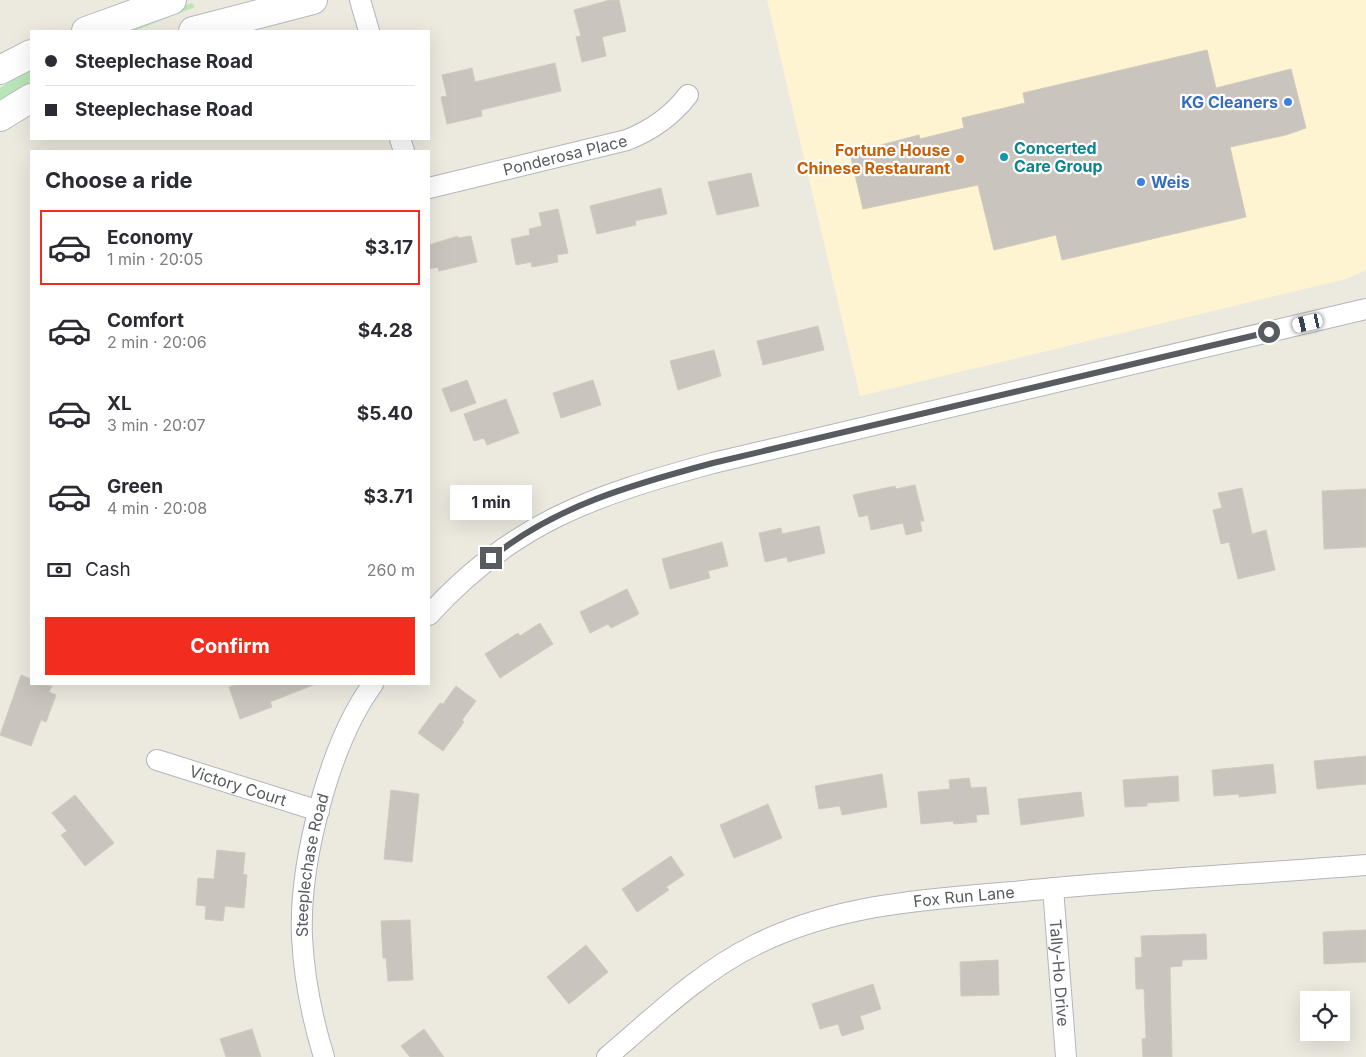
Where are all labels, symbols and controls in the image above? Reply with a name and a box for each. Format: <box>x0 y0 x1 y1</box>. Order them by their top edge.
text: Steeplechase Road <box>75 50 253 73</box>
place label: KG Cleaners <box>1181 92 1278 112</box>
marker: KG Cleaners <box>1282 96 1294 108</box>
text: Steeplechase Road <box>75 98 253 121</box>
street label: Ponderosa Place <box>501 130 629 180</box>
place label: Concerted Care Group <box>1014 138 1103 176</box>
place label: Fortune House Chinese Restaurant <box>797 140 950 178</box>
marker: Concerted Care Group <box>998 151 1010 163</box>
marker: Fortune House Chinese Restaurant <box>954 153 966 165</box>
text: Choose a ride <box>45 167 193 193</box>
place label: Weis <box>1151 172 1190 192</box>
marker: Weis <box>1135 176 1147 188</box>
icon: car <box>47 225 92 270</box>
text: Economy <box>107 226 193 249</box>
text: $3.17 <box>365 236 413 259</box>
text: 1 min · 20:05 <box>107 249 203 269</box>
icon: car <box>47 308 92 353</box>
text: Comfort <box>107 309 184 332</box>
car <box>1291 312 1324 334</box>
text: $4.28 <box>358 319 413 342</box>
route start <box>1258 321 1280 343</box>
text: 2 min · 20:06 <box>107 332 207 352</box>
icon: car <box>47 391 92 436</box>
text: XL <box>107 392 132 415</box>
text: $5.40 <box>357 402 413 425</box>
text: 3 min · 20:07 <box>107 415 206 435</box>
icon: car <box>47 474 92 519</box>
text: Green <box>107 475 163 498</box>
text: $3.71 <box>364 485 413 508</box>
callout: 1 min <box>450 486 532 520</box>
text: 1 min <box>471 492 511 512</box>
text: 4 min · 20:08 <box>107 498 207 518</box>
route end <box>480 547 502 569</box>
icon: cash <box>45 556 73 584</box>
text: Cash <box>85 558 131 581</box>
text: 260 m <box>367 560 415 580</box>
button: Confirm <box>45 617 415 675</box>
street label: Victory Court <box>187 761 289 810</box>
street label: Steeplechase Road <box>292 791 333 937</box>
street label: Fox Run Lane <box>912 882 1015 911</box>
street label: Tally-Ho Drive <box>1045 918 1074 1027</box>
map controls <box>1300 991 1350 1041</box>
button: locate <box>1300 991 1350 1041</box>

